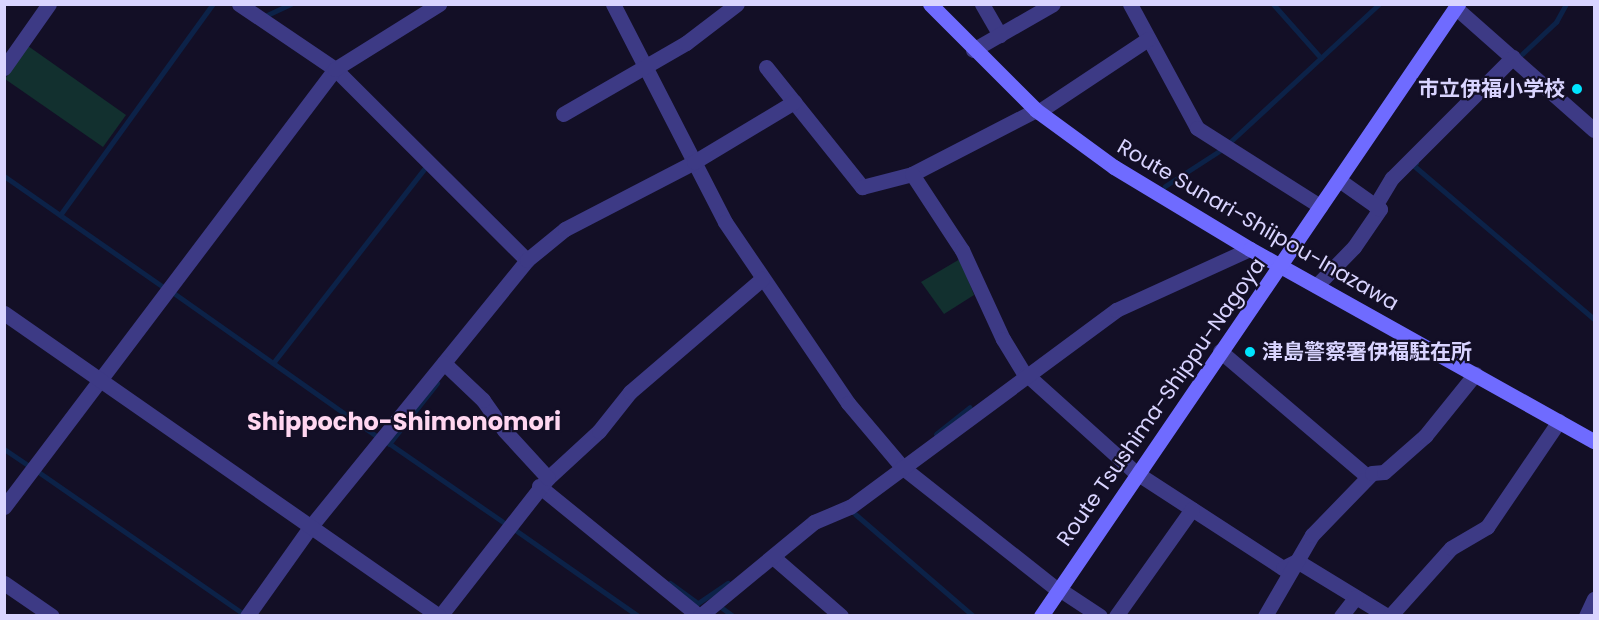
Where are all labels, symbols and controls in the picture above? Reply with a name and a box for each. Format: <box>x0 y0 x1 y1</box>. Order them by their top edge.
place label: 市立伊福小学校 <box>1418 76 1565 102</box>
marker: 市立伊福小学校 <box>1570 82 1584 96</box>
street label: Route Sunari-Shiipou-Inazawa <box>1113 134 1403 316</box>
street label: Route Tsushima-Shippu-Nagoya <box>1052 253 1270 551</box>
place label: 津島警察署伊福駐在所 <box>1262 339 1472 365</box>
marker: 津島警察署伊福駐在所 <box>1243 345 1257 359</box>
district label: Shippocho-Shimonomori <box>247 408 561 436</box>

